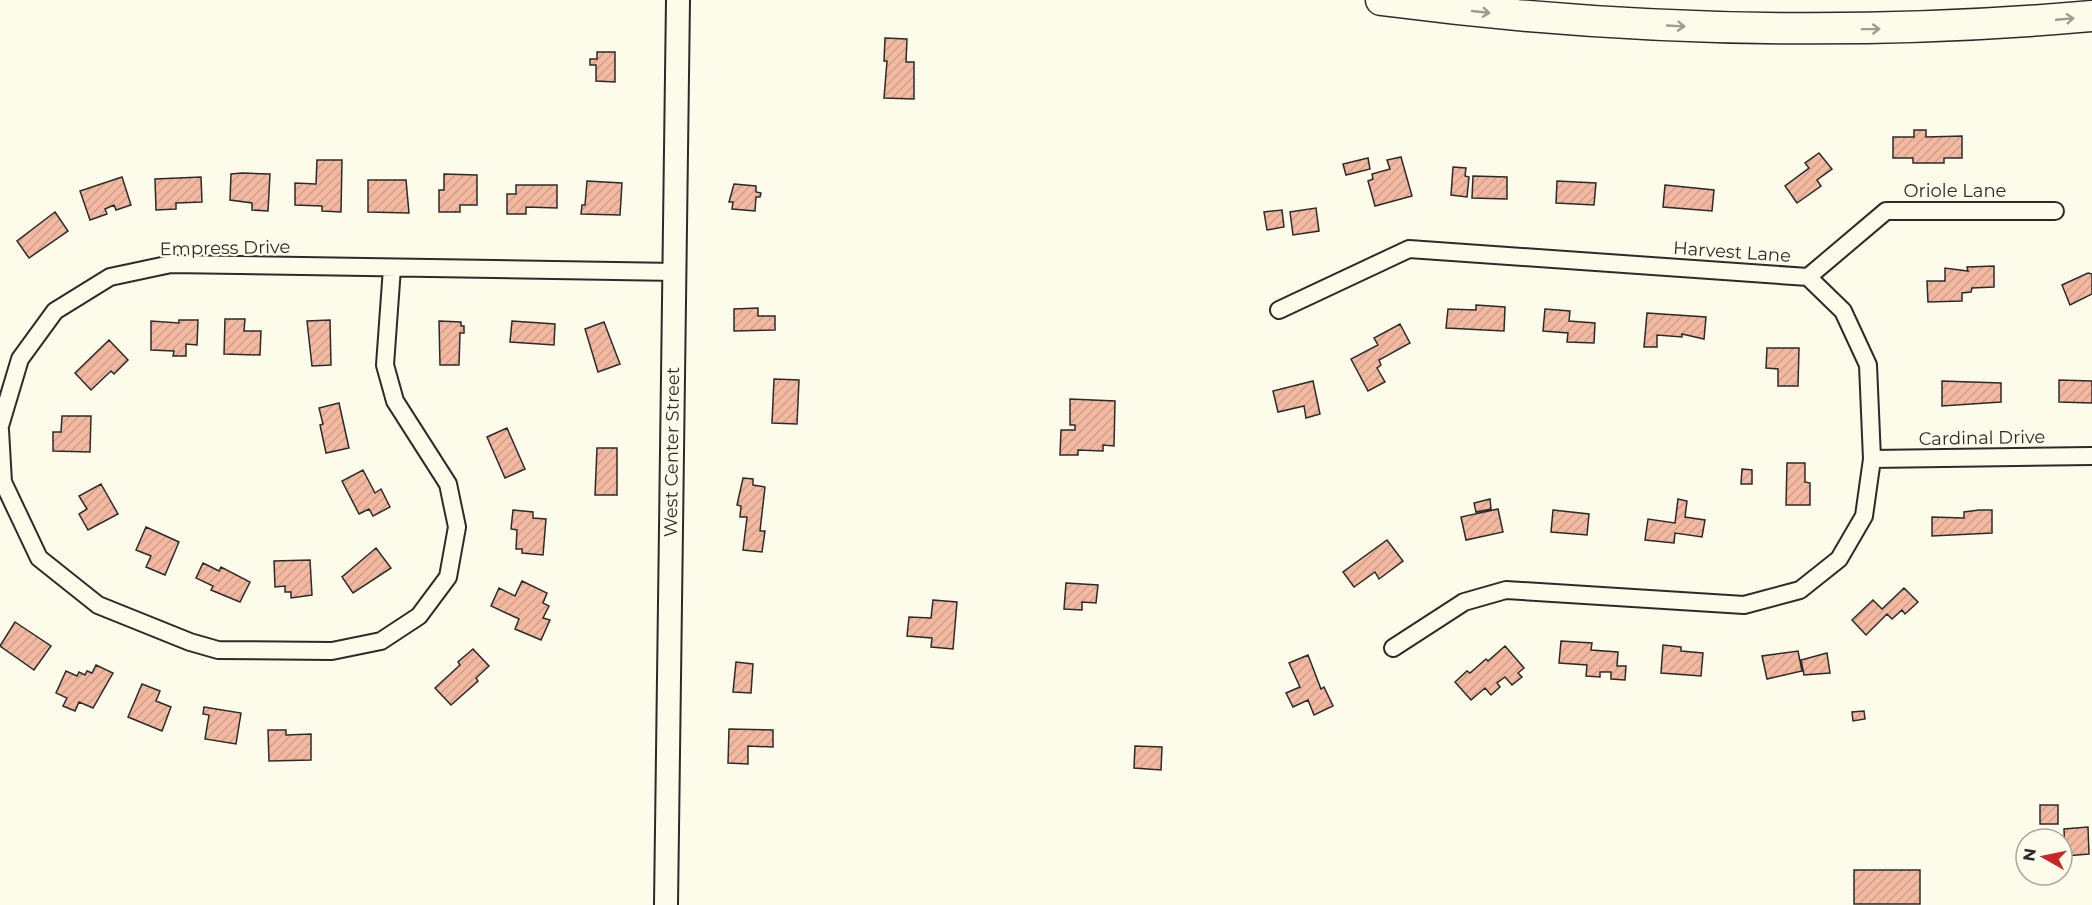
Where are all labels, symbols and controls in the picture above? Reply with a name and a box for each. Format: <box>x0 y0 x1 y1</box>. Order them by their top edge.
one-way arrow <box>1471 7 1491 18</box>
one-way arrow <box>2055 13 2075 24</box>
one-way arrow <box>1665 20 1685 31</box>
one-way arrow <box>1860 23 1880 35</box>
street label: Oriole Lane <box>1903 180 2007 202</box>
street label: Empress Drive <box>159 236 291 260</box>
street label: Harvest Lane <box>1672 237 1792 267</box>
street label: West Center Street <box>660 367 684 537</box>
street label: Cardinal Drive <box>1918 426 2046 450</box>
north arrow <box>2014 827 2074 887</box>
text: N <box>2019 847 2040 863</box>

